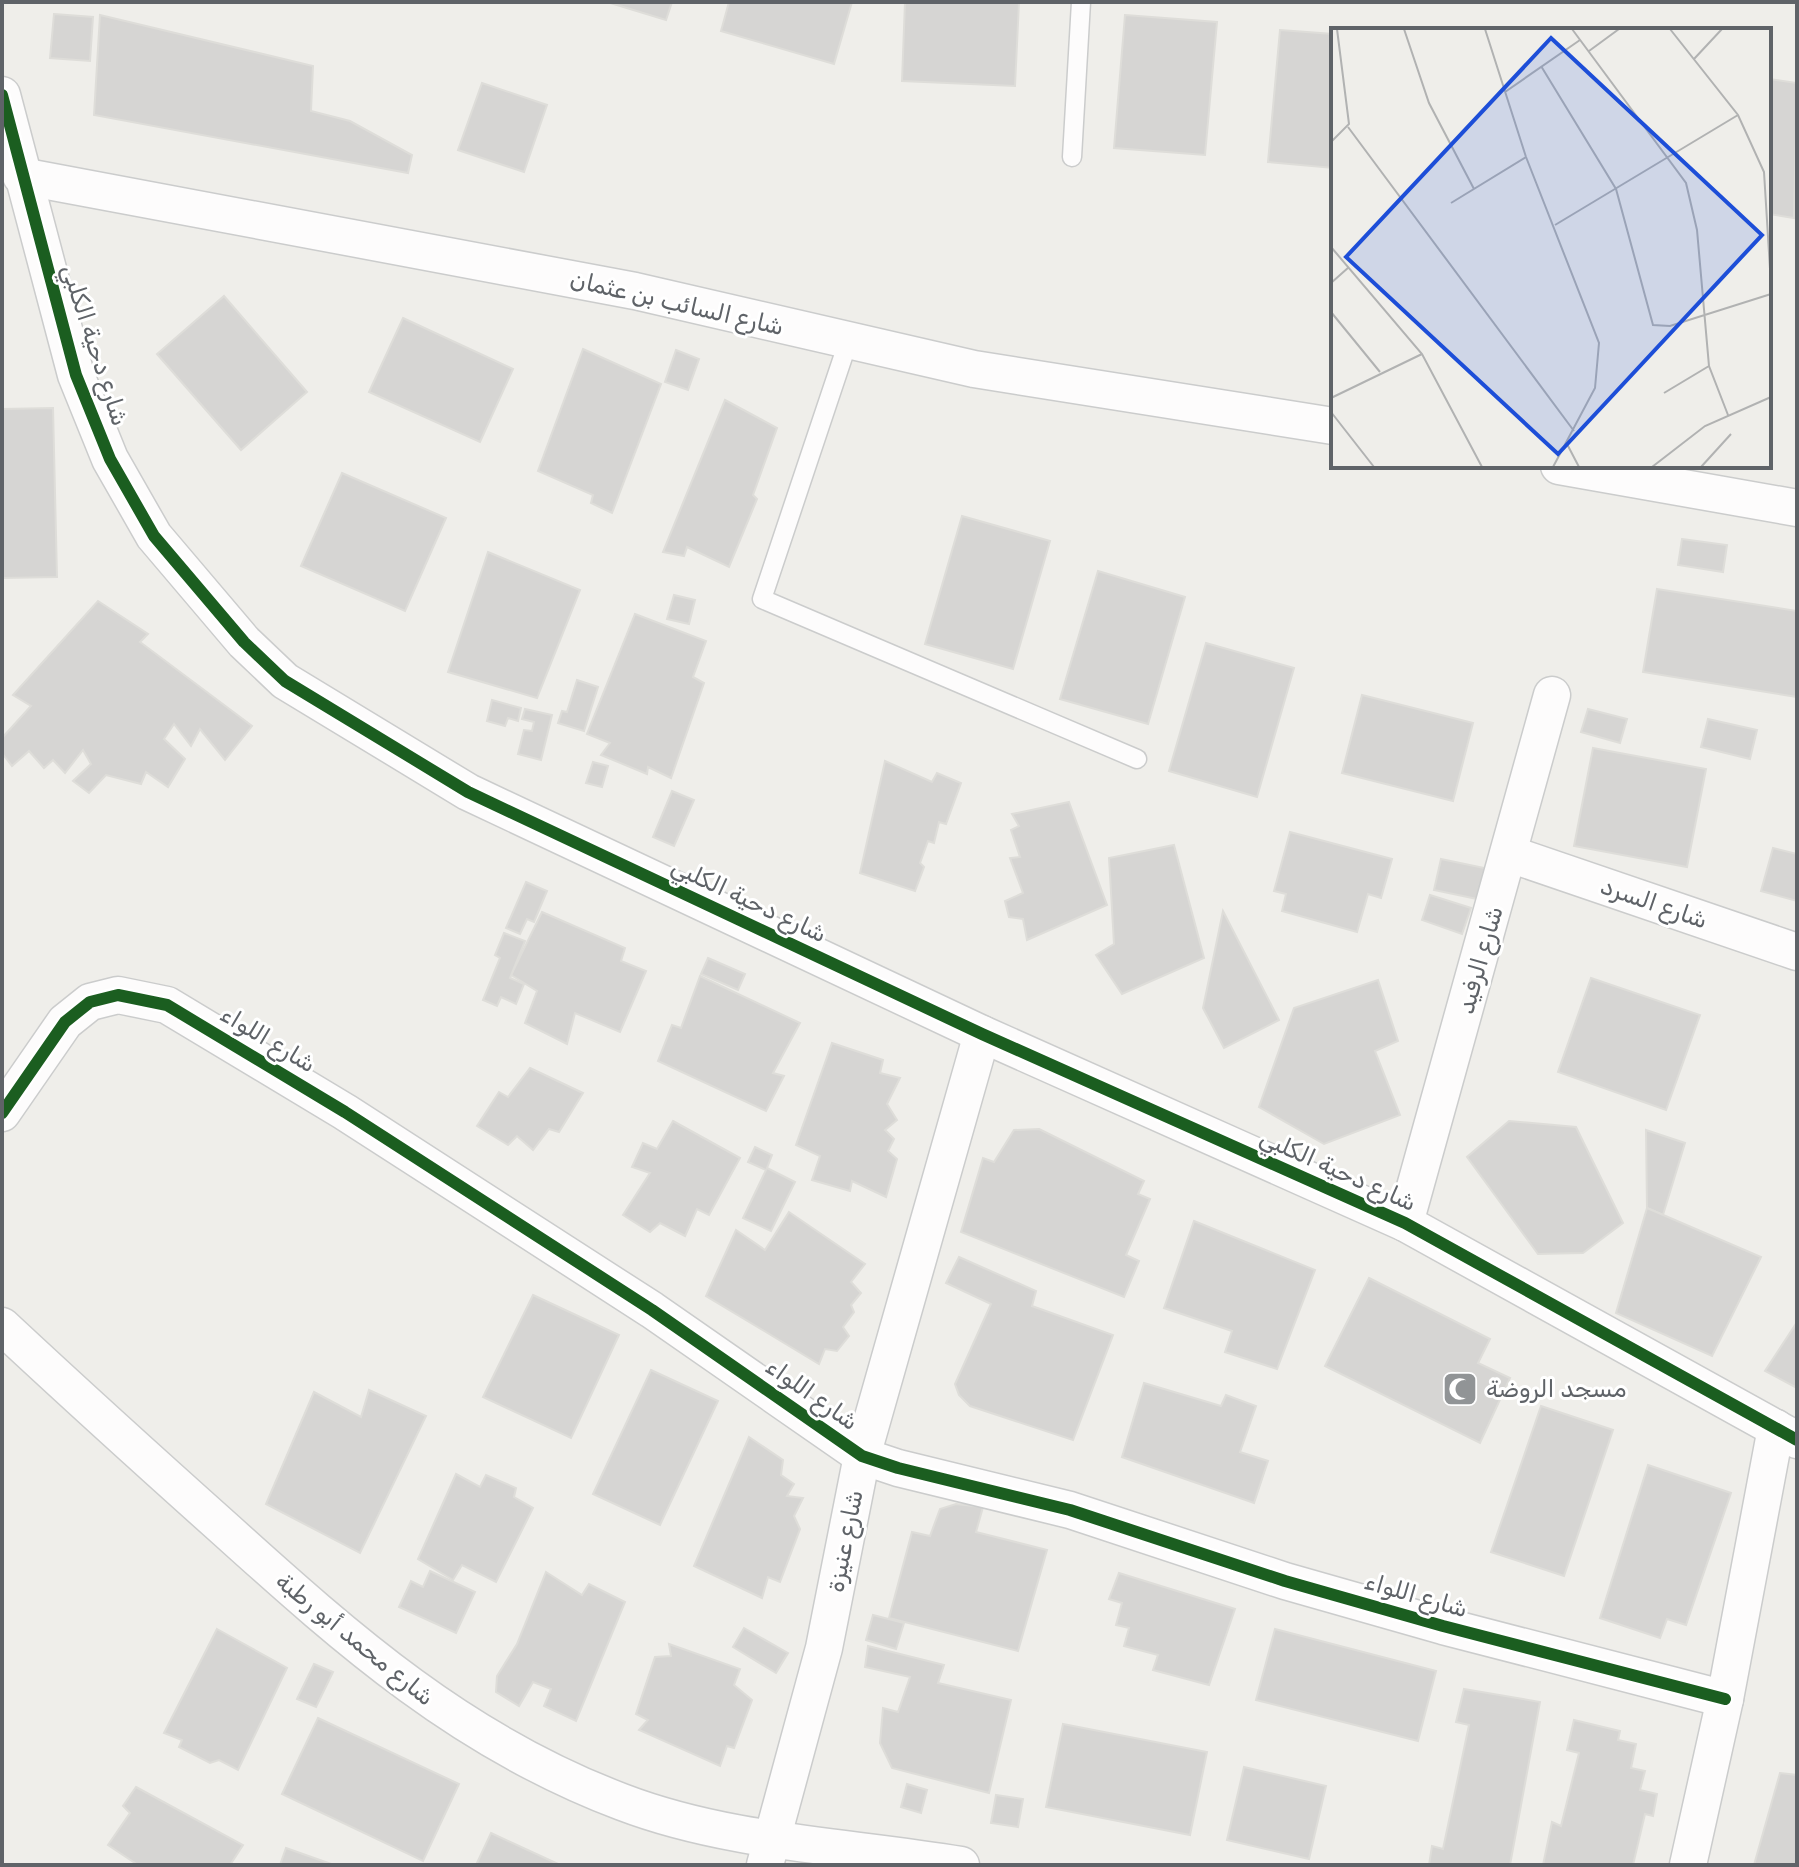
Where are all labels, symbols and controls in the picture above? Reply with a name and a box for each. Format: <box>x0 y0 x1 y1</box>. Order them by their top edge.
inset map <box>1331 28 1771 468</box>
street label: شارع دحية الكلبي <box>52 261 134 431</box>
street label: شارع السائب بن عثمان <box>567 265 786 343</box>
street label: شارع دحية الكلبي <box>665 852 831 952</box>
street label: شارع السرد <box>1596 872 1711 936</box>
street label: شارع الرفيد <box>1451 903 1511 1018</box>
street label: شارع اللواء <box>214 1000 321 1080</box>
street label: شارع دحية الكلبي <box>1254 1123 1421 1221</box>
street label: شارع اللواء <box>759 1352 864 1438</box>
mosque icon: مسجد الروضة <box>1441 1370 1479 1408</box>
place label: مسجد الروضة <box>1486 1375 1626 1403</box>
street label: شارع عنيزة <box>821 1487 871 1595</box>
street label: شارع محمد أبو رطبة <box>269 1567 440 1713</box>
street label: شارع اللواء <box>1360 1567 1471 1625</box>

